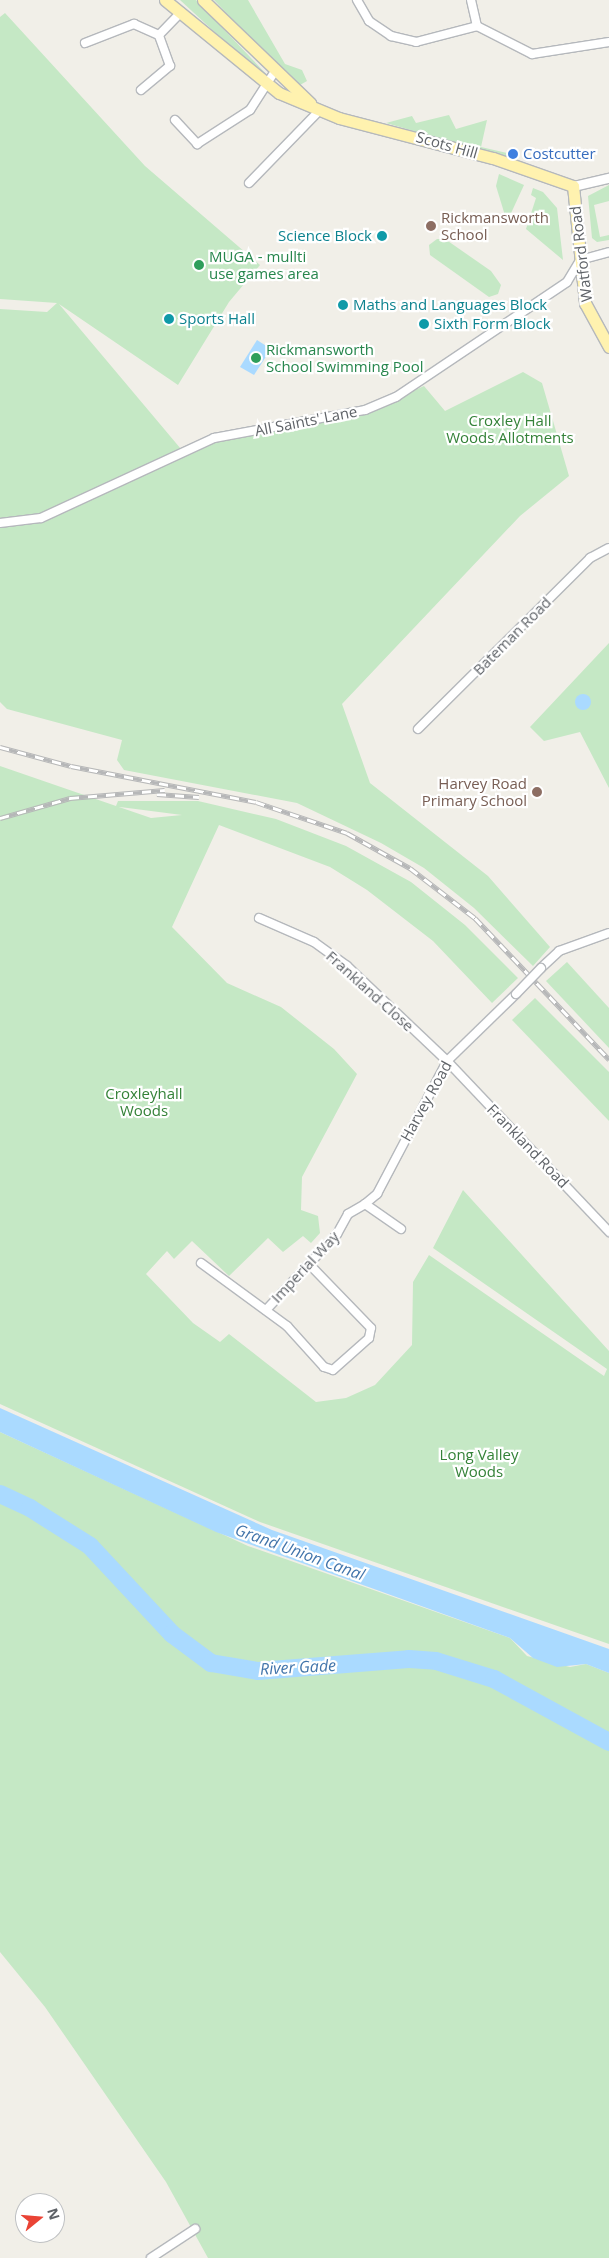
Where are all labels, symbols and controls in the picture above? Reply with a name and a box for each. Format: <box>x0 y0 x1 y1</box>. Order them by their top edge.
street label: Scots Hill <box>414 128 480 162</box>
place label: Costcutter <box>523 145 596 163</box>
marker: Costcutter <box>507 148 519 160</box>
street label: Watford Road <box>566 205 596 303</box>
place label: Rickmansworth School <box>441 208 549 243</box>
marker: Rickmansworth School <box>425 220 437 232</box>
place label: Science Block <box>278 227 372 245</box>
marker: Science Block <box>376 230 388 242</box>
place label: MUGA - mullti use games area <box>209 247 319 282</box>
marker: MUGA - mullti use games area <box>193 259 205 271</box>
place label: Maths and Languages Block <box>353 296 547 314</box>
marker: Maths and Languages Block <box>337 299 349 311</box>
place label: Sports Hall <box>179 310 255 328</box>
marker: Sports Hall <box>163 313 175 325</box>
place label: Sixth Form Block <box>434 315 551 333</box>
marker: Sixth Form Block <box>418 318 430 330</box>
place label: Rickmansworth School Swimming Pool <box>266 340 424 375</box>
marker: Rickmansworth School Swimming Pool <box>250 352 262 364</box>
street label: All Saints' Lane <box>253 402 359 440</box>
park label: Croxley Hall Woods Allotments <box>446 411 574 446</box>
street label: Bateman Road <box>469 593 555 679</box>
place label: Harvey Road Primary School <box>422 774 527 809</box>
marker: Harvey Road Primary School <box>531 786 543 798</box>
street label: Frankland Close <box>323 947 417 1035</box>
street label: Harvey Road <box>397 1058 455 1144</box>
park label: Croxleyhall Woods <box>105 1084 183 1119</box>
street label: Frankland Road <box>484 1100 572 1192</box>
street label: Imperial Way <box>267 1227 343 1307</box>
park label: Long Valley Woods <box>440 1445 518 1480</box>
water label: Grand Union Canal <box>233 1520 367 1584</box>
water label: River Gade <box>259 1655 337 1679</box>
north arrow <box>15 2193 65 2243</box>
text: N <box>43 2206 65 2222</box>

